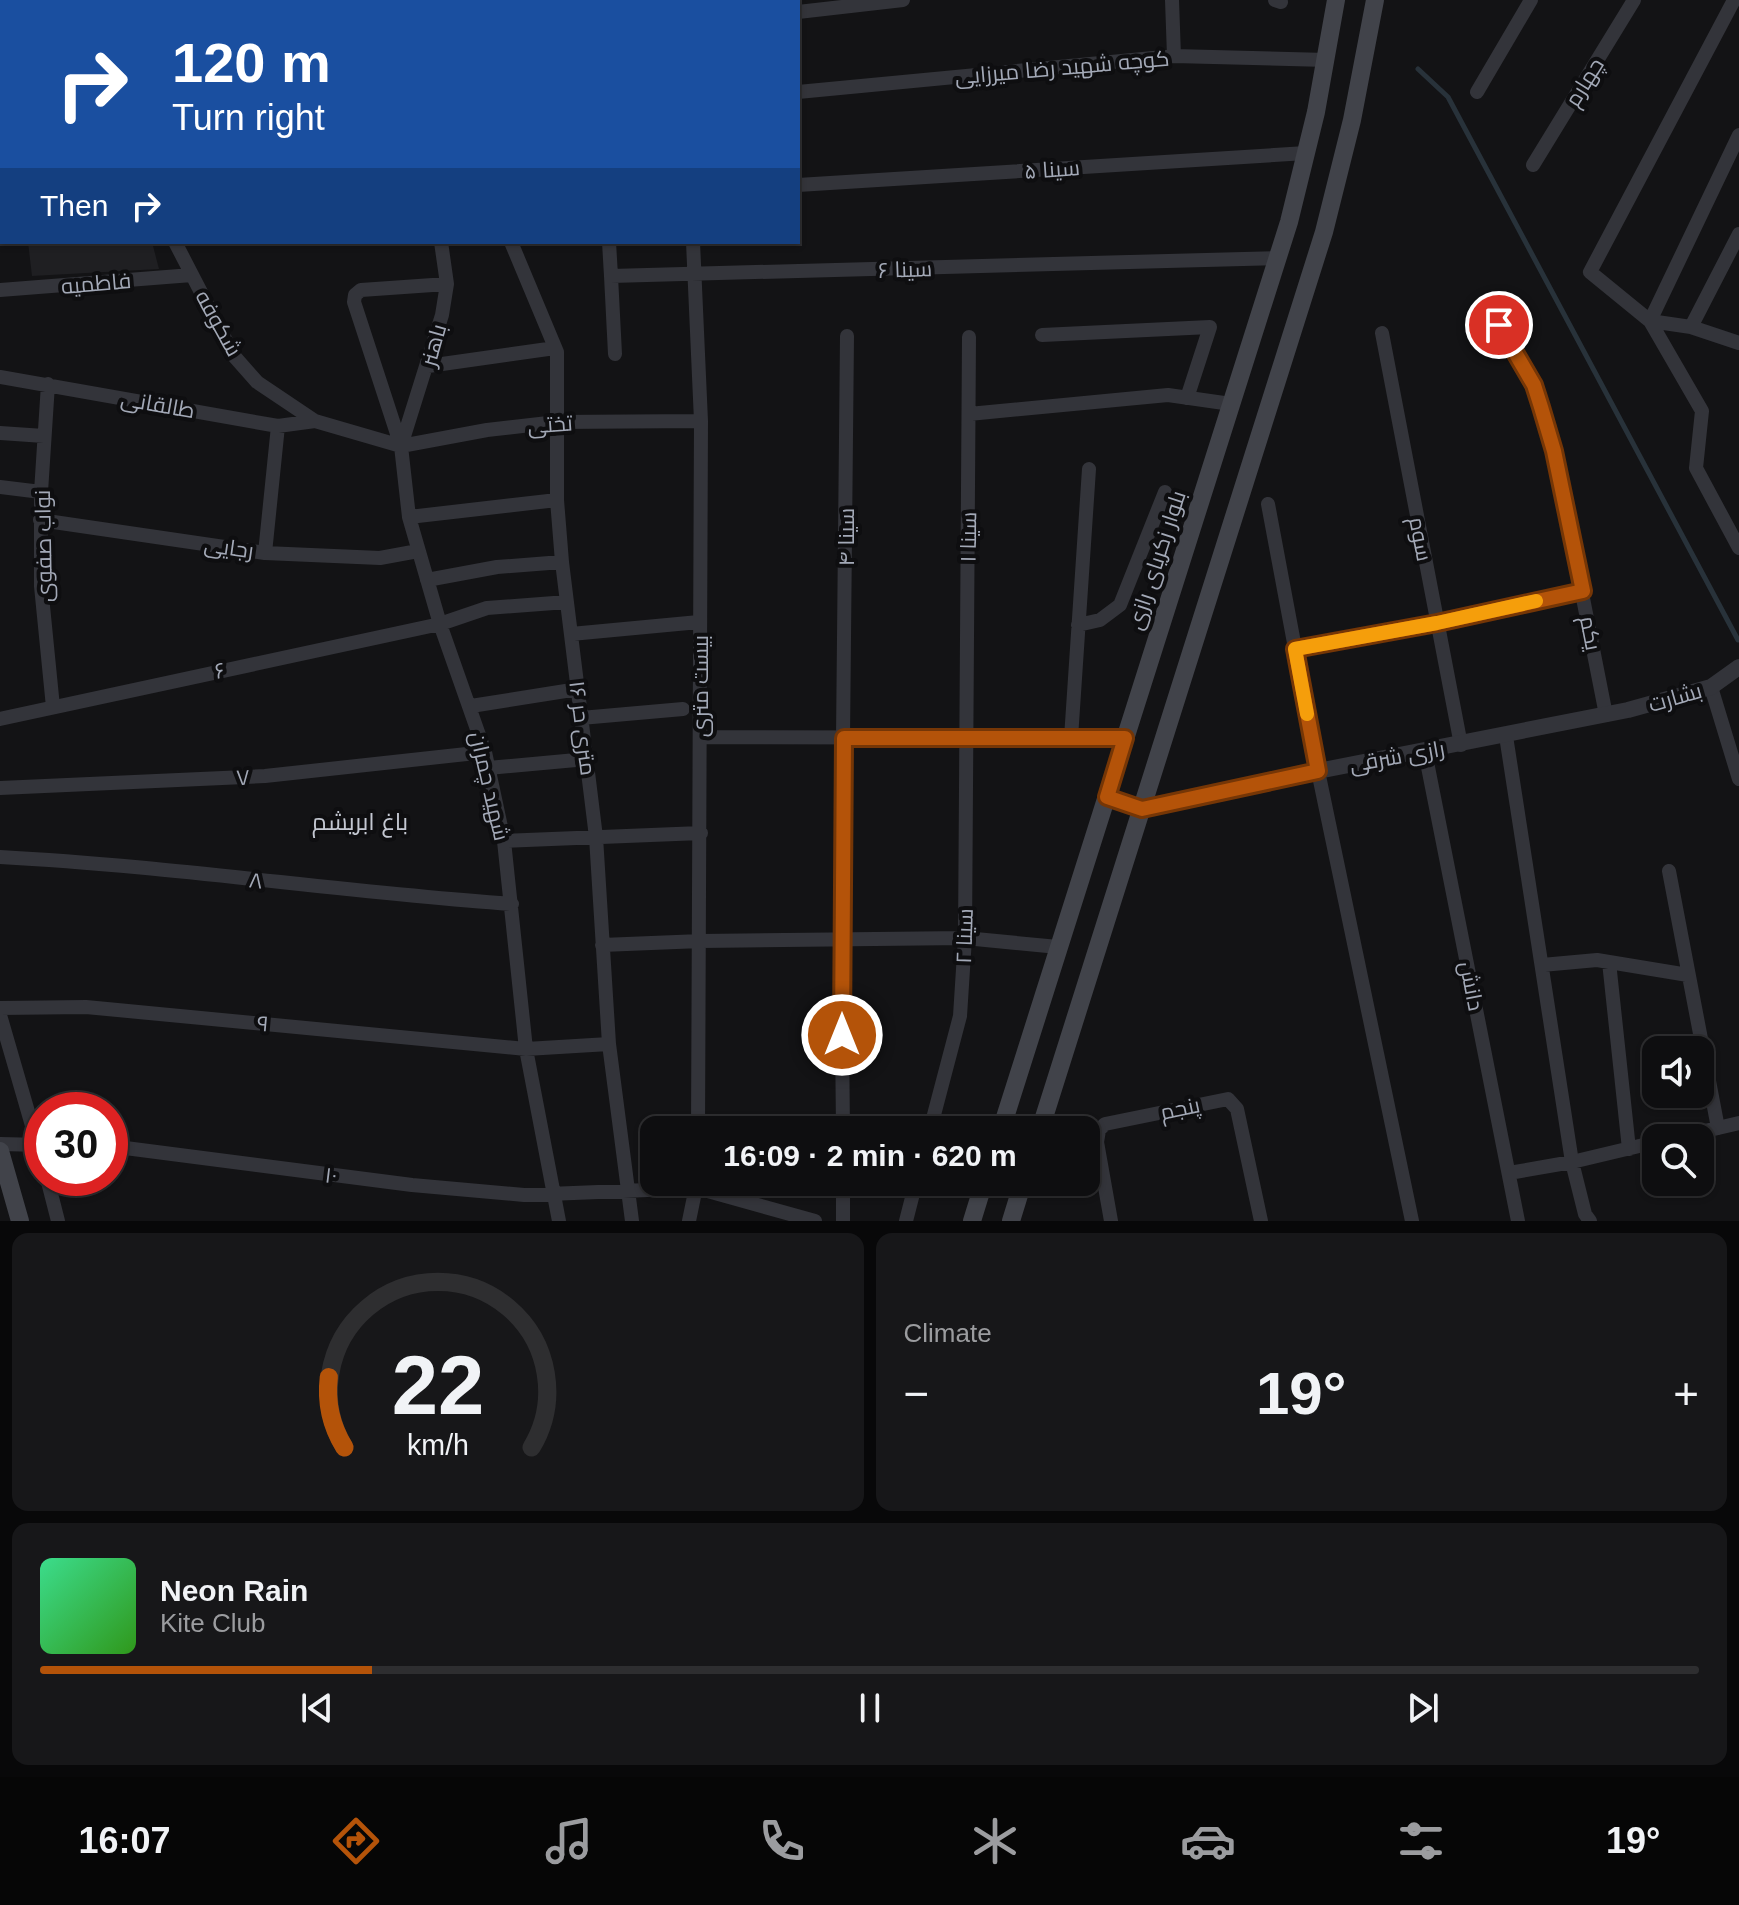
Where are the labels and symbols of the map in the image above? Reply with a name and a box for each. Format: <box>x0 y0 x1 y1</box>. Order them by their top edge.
street label: کوچه شهید رضا میرزایی <box>954 46 1171 91</box>
street label: چهارم <box>1560 53 1612 113</box>
street label: سینا ۵ <box>1023 155 1081 184</box>
street label: سینا ۶ <box>877 256 933 283</box>
street label: فاطمیه <box>60 268 132 299</box>
street label: شکوفه <box>190 286 247 361</box>
pin <box>1465 291 1533 359</box>
street label: باهنر <box>415 321 451 371</box>
street label: طالقانی <box>119 386 197 424</box>
street label: تختی <box>527 410 574 440</box>
street label: بلوار زکریای رازی <box>1122 487 1191 633</box>
street label: نواب صفوی <box>30 490 57 602</box>
street label: سینا ۴ <box>834 508 859 566</box>
street label: ۱ سینا <box>956 512 981 562</box>
street label: سوم <box>1401 515 1437 564</box>
street label: رجایی <box>202 532 255 564</box>
street label: یکم <box>1572 614 1606 653</box>
street label: بیست متری <box>688 635 713 737</box>
street label: ۶ <box>212 657 228 684</box>
street label: بشارت <box>1646 678 1705 717</box>
street label: ۱۶ متری حر <box>564 679 601 777</box>
street label: شهید چمران <box>463 729 514 844</box>
street label: رازی شرقی <box>1348 736 1447 778</box>
street label: ۷ <box>236 765 251 790</box>
district label: باغ ابریشم <box>312 808 408 838</box>
street label: ۸ <box>248 867 264 894</box>
street label: سینا ۲ <box>951 908 978 964</box>
street label: دانش <box>1454 959 1489 1013</box>
position arrow <box>800 993 884 1077</box>
street label: ۹ <box>256 1011 270 1036</box>
speed limit sign: 30 <box>24 1092 128 1196</box>
street label: پنجم <box>1158 1092 1203 1128</box>
street label: ۱۰ <box>323 1162 339 1189</box>

